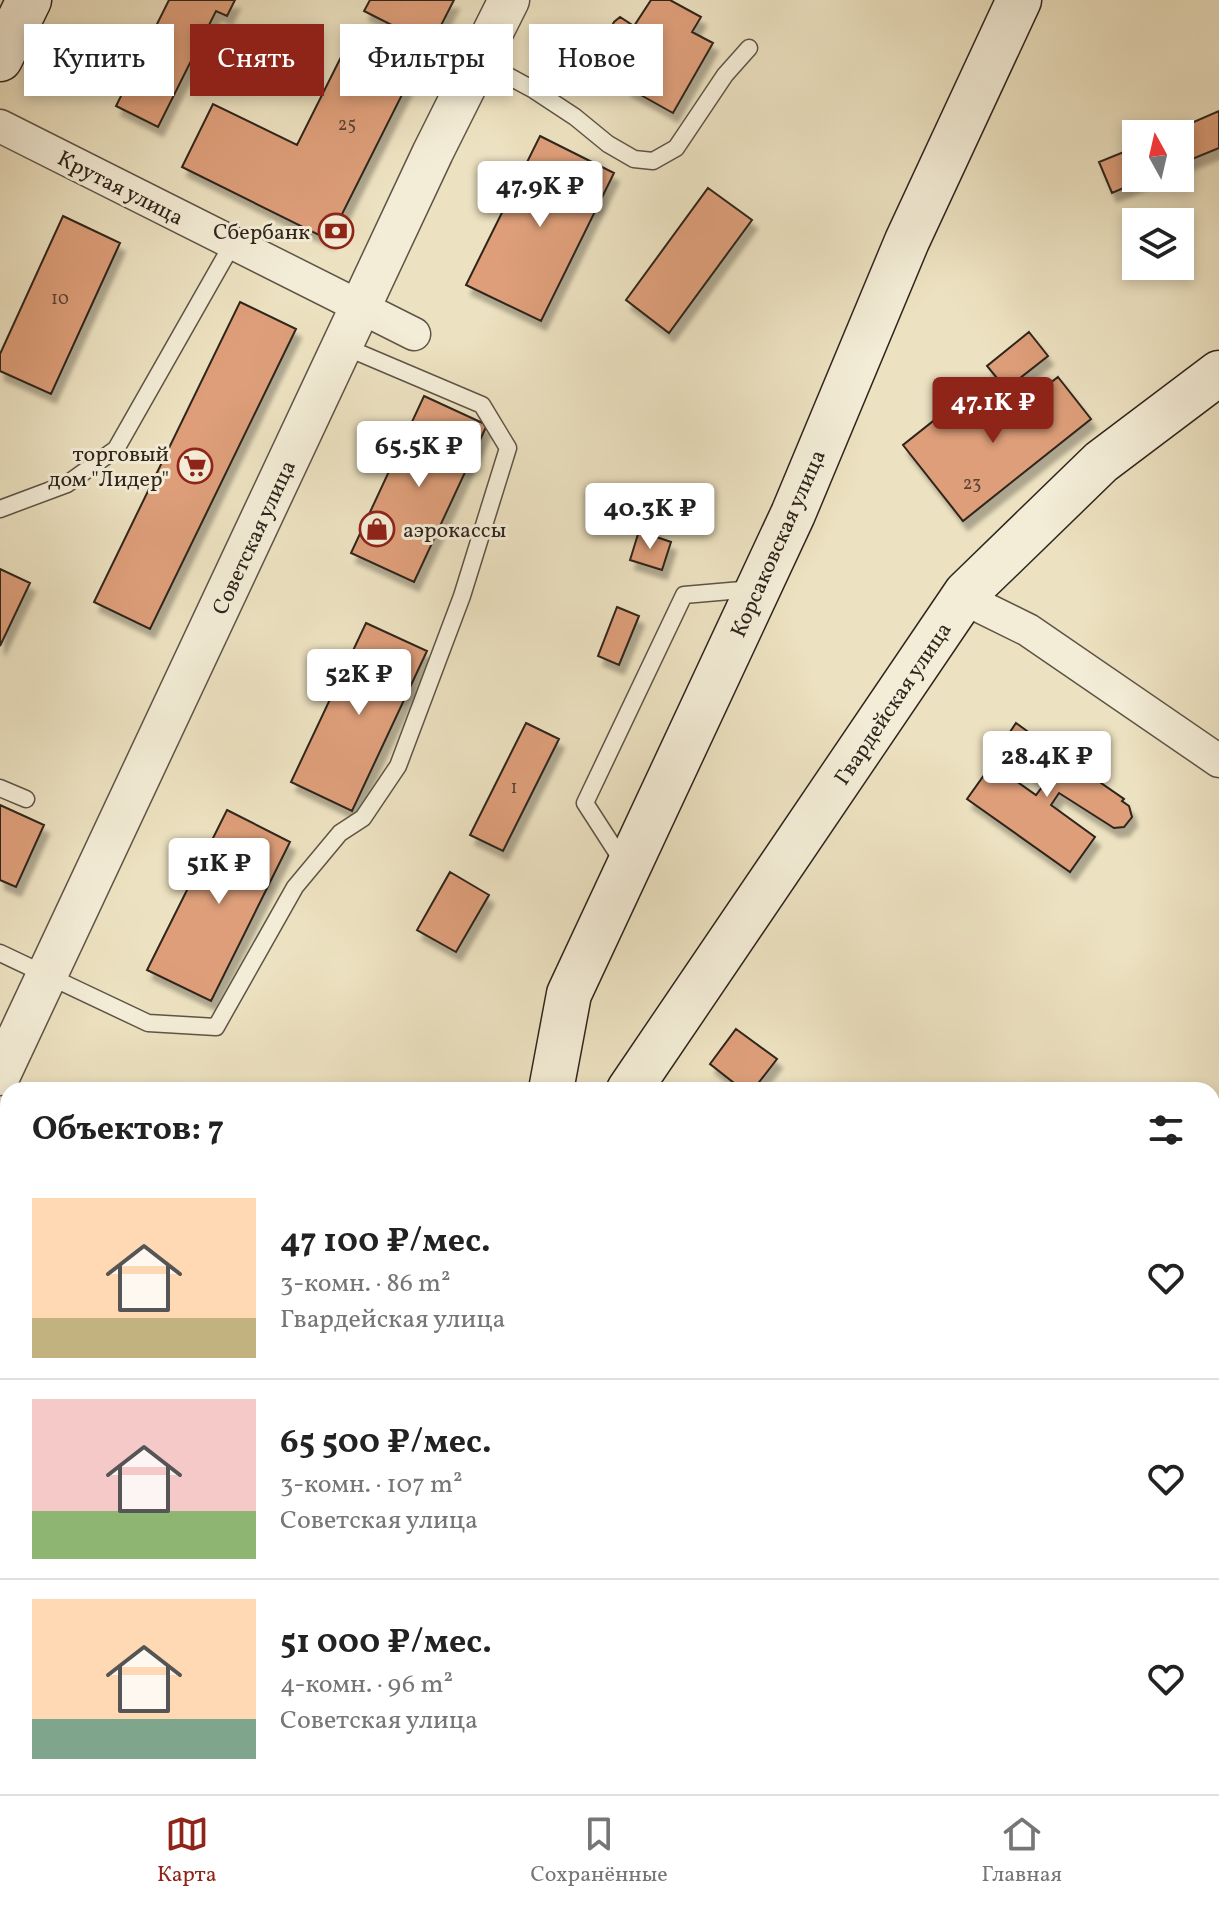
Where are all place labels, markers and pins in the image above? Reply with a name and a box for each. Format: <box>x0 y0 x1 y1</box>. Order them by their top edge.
pin: 47.9K ₽ <box>466 161 614 229</box>
bank icon: Сбербанк <box>317 212 355 250</box>
place label: Сбербанк <box>213 218 310 249</box>
pin: 47.1K ₽ <box>919 377 1067 445</box>
pin: 65.5K ₽ <box>345 421 493 489</box>
place label: торговый дом "Лидер" <box>48 440 169 496</box>
supermarket icon: торговый дом "Лидер" <box>176 447 214 485</box>
pin: 40.3K ₽ <box>576 483 724 551</box>
shop icon: аэрокассы <box>358 510 396 548</box>
place label: аэрокассы <box>403 516 506 547</box>
pin: 52K ₽ <box>303 649 415 717</box>
pin: 28.4K ₽ <box>973 731 1121 799</box>
pin: 51K ₽ <box>163 838 275 906</box>

